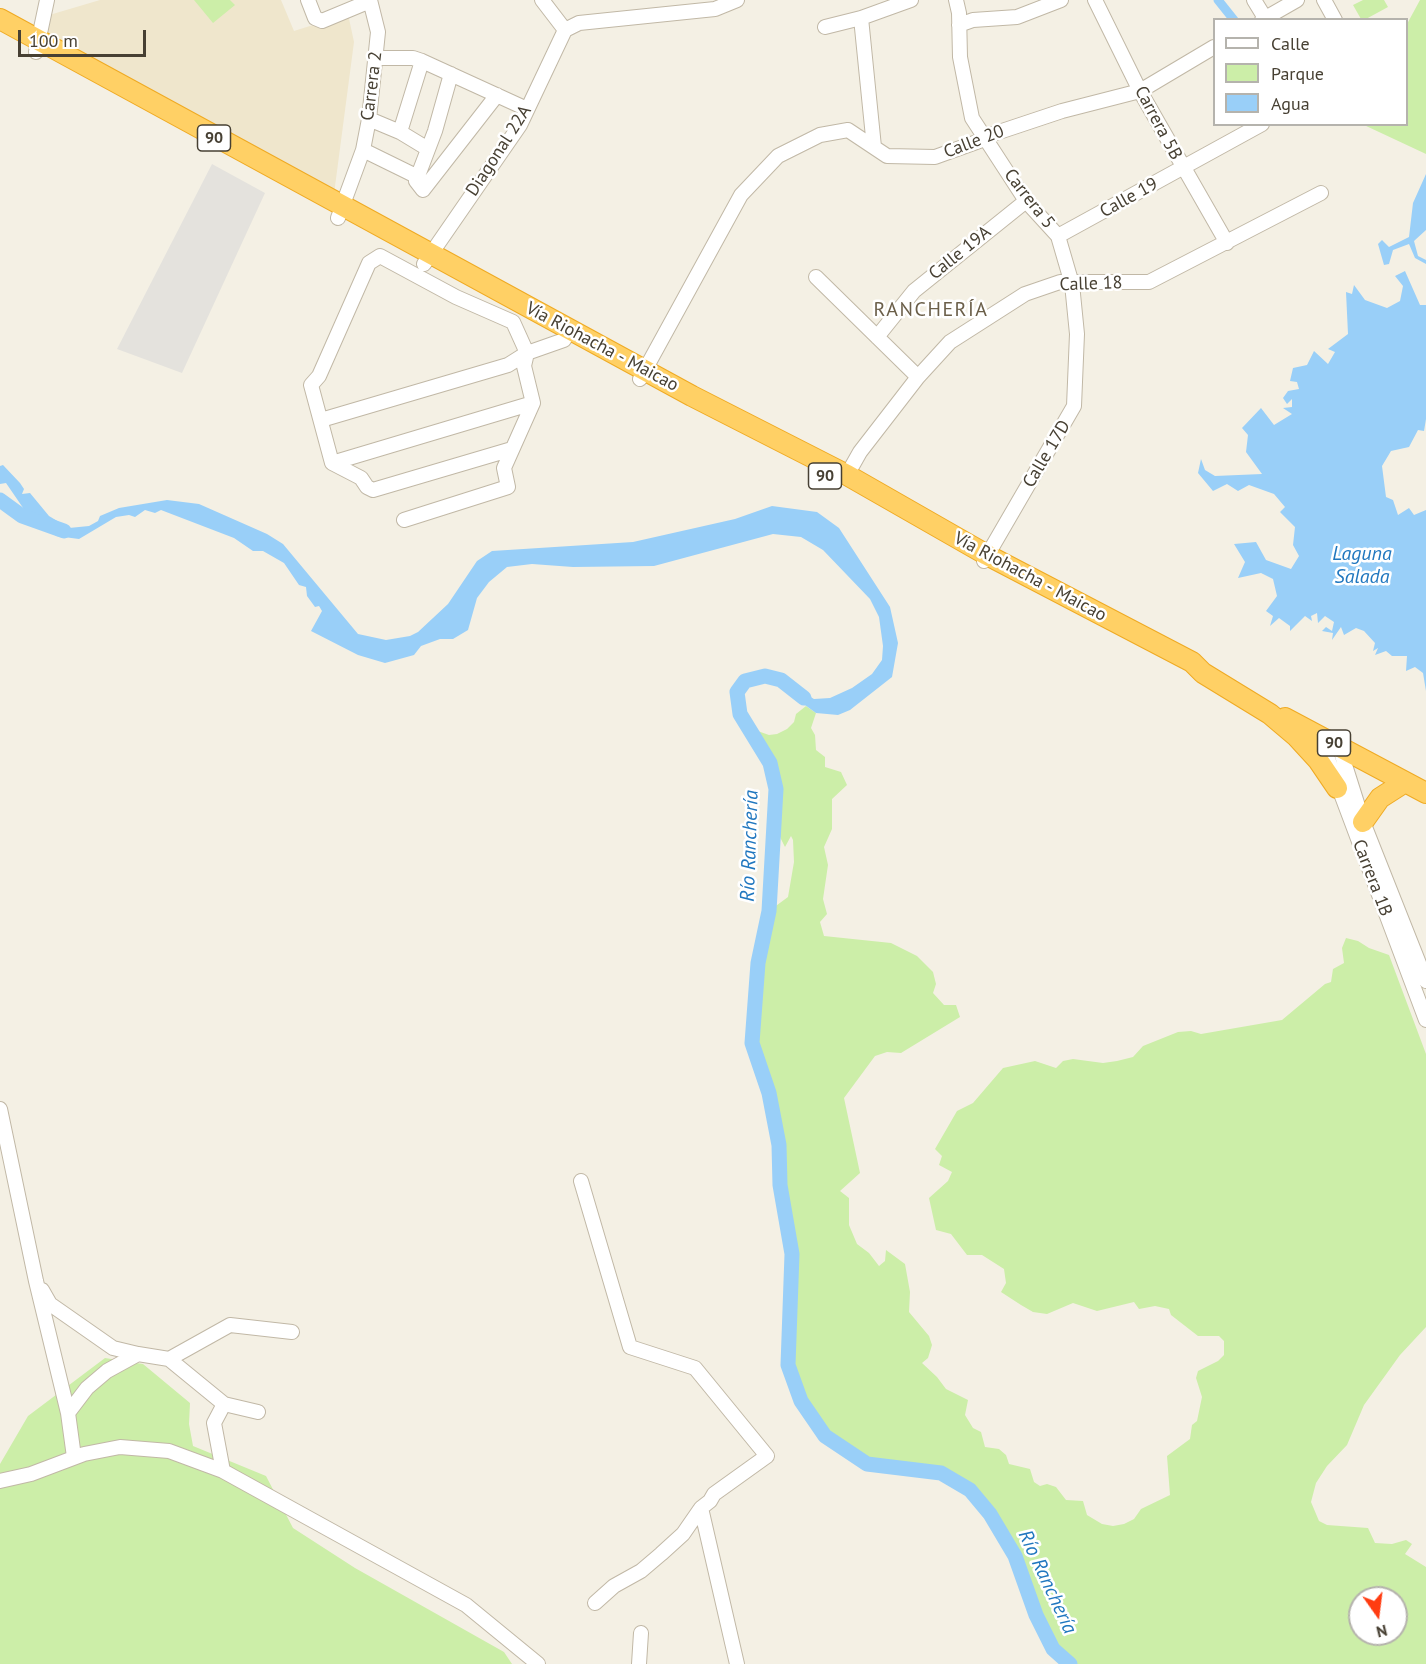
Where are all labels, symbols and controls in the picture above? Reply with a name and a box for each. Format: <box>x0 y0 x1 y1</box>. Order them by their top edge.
scale bar <box>21 18 148 56</box>
legend <box>1213 18 1408 126</box>
text: 100 m <box>29 29 78 52</box>
text: Calle <box>1271 32 1310 55</box>
street label: Carrera 2 <box>357 50 387 122</box>
text: Parque <box>1271 62 1324 85</box>
street label: Carrera 5B <box>1130 82 1186 164</box>
text: Agua <box>1271 92 1310 115</box>
street label: Diagonal 22A <box>462 102 536 200</box>
street label: Calle 20 <box>941 121 1007 163</box>
road number: 90 <box>198 125 230 151</box>
street label: Carrera 5 <box>999 165 1059 233</box>
street label: Calle 19 <box>1096 173 1162 223</box>
street label: Calle 19A <box>925 221 995 285</box>
street label: Calle 18 <box>1059 272 1123 296</box>
street label: Vía Riohacha - Maicao <box>522 298 682 396</box>
district label: RANCHERÍA <box>873 298 989 322</box>
street label: Calle 17D <box>1018 416 1076 492</box>
road number: 90 <box>808 463 842 489</box>
street label: Vía Riohacha - Maicao <box>950 528 1110 626</box>
water label: Laguna Salada <box>1332 542 1392 589</box>
road number: 90 <box>1318 730 1350 756</box>
water label: Río Ranchería <box>736 790 764 902</box>
street label: Carrera 1B <box>1348 837 1396 919</box>
water label: Río Ranchería <box>1012 1526 1082 1638</box>
north arrow <box>1348 1586 1408 1646</box>
text: N <box>1374 1621 1389 1642</box>

